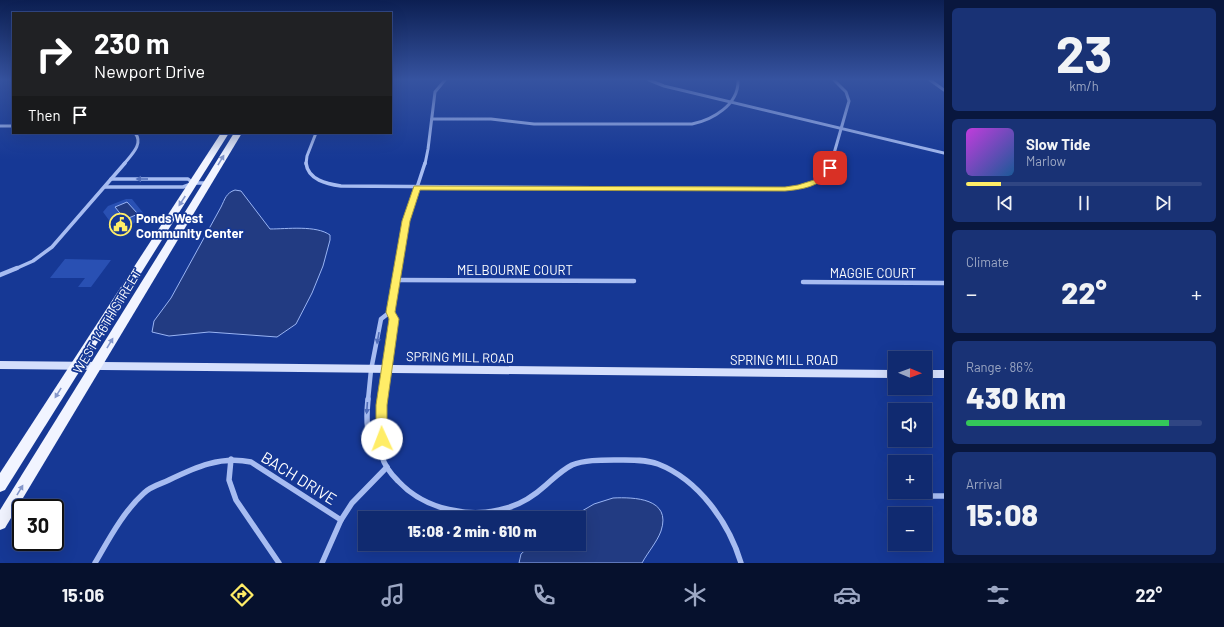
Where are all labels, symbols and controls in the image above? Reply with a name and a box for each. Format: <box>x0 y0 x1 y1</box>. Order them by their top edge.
text: 23 <box>1056 21 1112 83</box>
text: 230 m <box>94 26 169 60</box>
icon: right <box>28 28 80 80</box>
text: Newport Drive <box>94 60 205 82</box>
text: km/h <box>1069 78 1099 94</box>
icon: arrive <box>69 104 91 126</box>
text: Then <box>28 106 61 124</box>
text: Slow Tide <box>1026 135 1090 153</box>
pin <box>813 151 847 185</box>
text: Marlow <box>1026 153 1066 169</box>
one-way arrow <box>217 154 224 166</box>
icon: arrive <box>819 157 841 179</box>
one-way arrow <box>136 176 148 183</box>
icon: previous <box>994 192 1016 214</box>
icon: pause <box>1073 192 1095 214</box>
icon: next <box>1152 192 1174 214</box>
one-way arrow <box>178 196 186 206</box>
place label: Ponds West Community Center <box>136 210 243 241</box>
public building icon: Ponds West Community Center <box>107 212 133 238</box>
text: Climate <box>966 254 1009 270</box>
street label: MELBOURNE COURT <box>457 262 573 278</box>
street label: MAGGIE COURT <box>830 265 916 281</box>
street label: WEST 146TH STREET <box>69 266 145 376</box>
text: 22° <box>1061 274 1107 310</box>
text: − <box>966 280 977 306</box>
text: + <box>1191 280 1202 306</box>
one-way arrow <box>375 332 381 344</box>
one-way arrow <box>106 337 113 349</box>
street label: SPRING MILL ROAD <box>406 348 514 366</box>
north arrow <box>888 351 932 395</box>
map controls <box>888 351 932 551</box>
street label: SPRING MILL ROAD <box>730 352 838 368</box>
text: Range · 86% <box>966 359 1034 375</box>
text: 430 km <box>966 379 1066 415</box>
one-way arrow <box>55 387 62 399</box>
one-way arrow <box>364 402 371 414</box>
button: sound <box>888 403 932 447</box>
position arrow <box>361 418 403 460</box>
street label: BACH DRIVE <box>258 447 340 508</box>
button: + <box>888 455 932 499</box>
text: Arrival <box>966 476 1002 492</box>
one-way arrow <box>17 484 24 496</box>
text: 15:08 <box>966 496 1038 532</box>
speed limit sign: 30 <box>12 499 64 551</box>
button: − <box>888 507 932 551</box>
text: 15:08 · 2 min · 610 m <box>407 522 537 540</box>
icon: directions <box>228 581 256 609</box>
icon: music <box>379 581 407 609</box>
icon: phone <box>530 581 558 609</box>
icon: climate <box>681 581 709 609</box>
icon: car <box>833 581 861 609</box>
icon: filters <box>984 581 1012 609</box>
text: 15:06 <box>62 584 104 606</box>
text: 22° <box>1135 584 1162 606</box>

